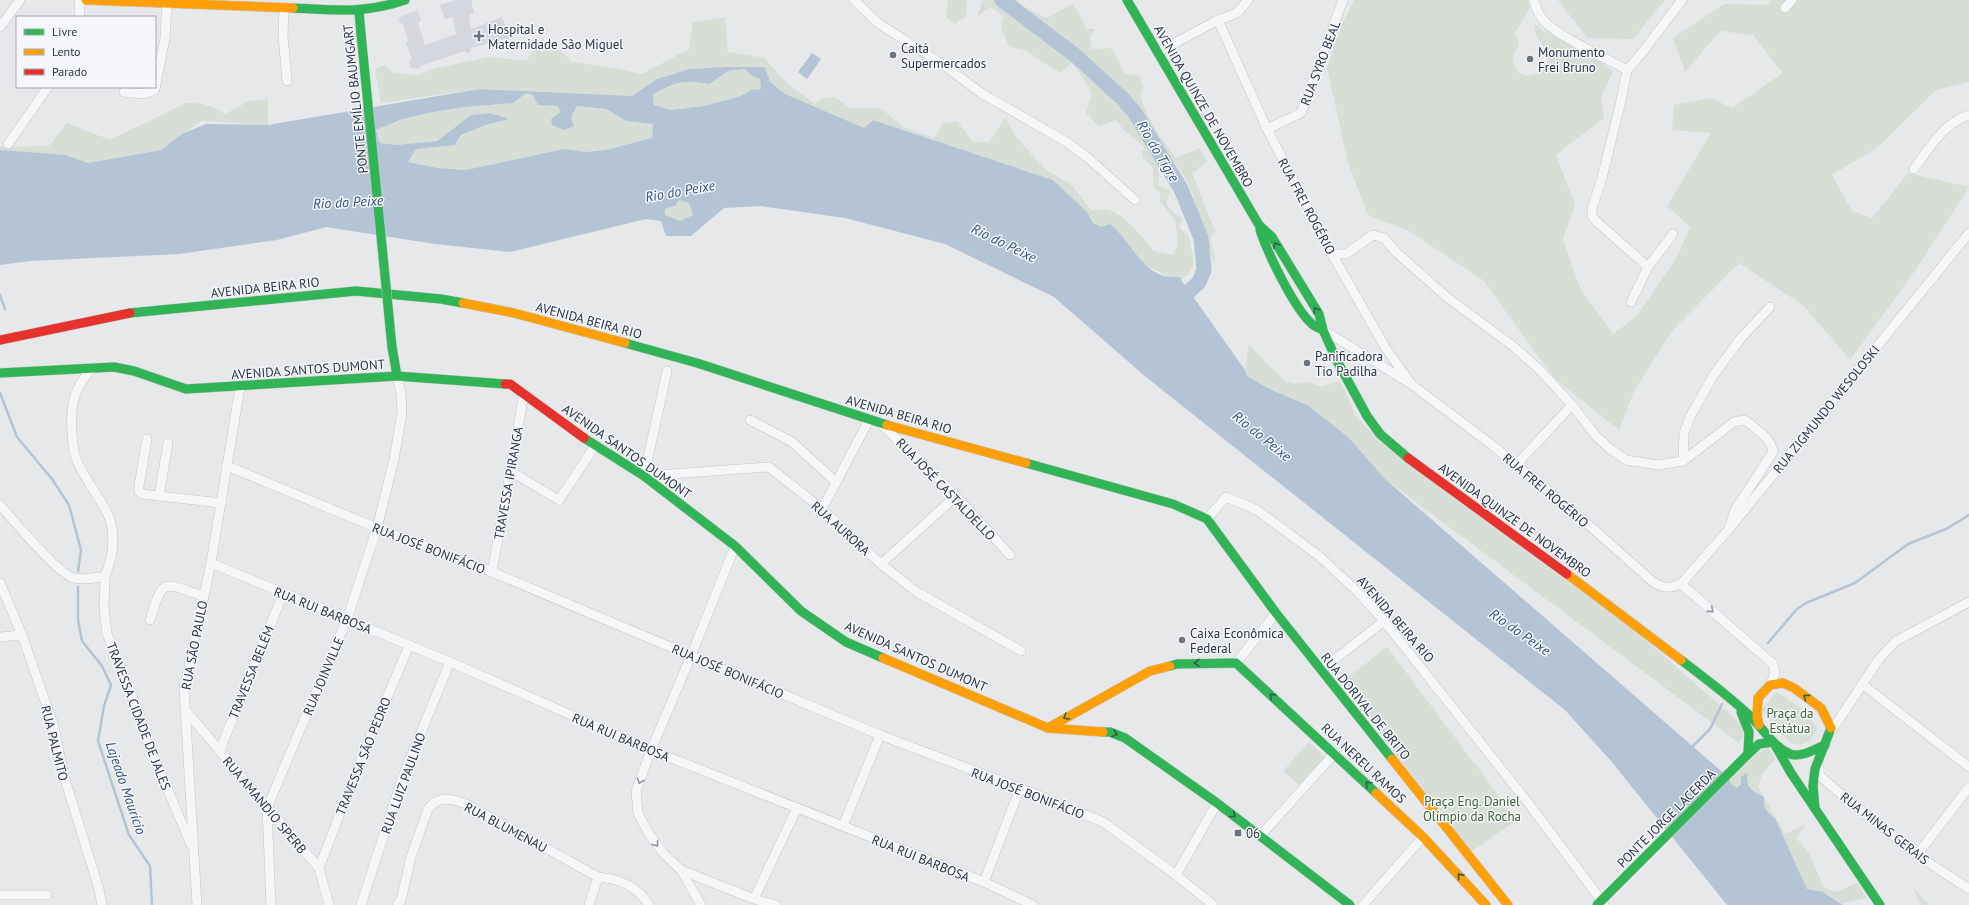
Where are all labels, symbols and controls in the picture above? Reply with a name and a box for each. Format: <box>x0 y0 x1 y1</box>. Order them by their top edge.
legend <box>16 16 156 88</box>
street label: RUA SYRO BEAL <box>1297 18 1345 108</box>
place label: Hospital e Maternidade São Miguel <box>488 21 623 53</box>
street label: AVENIDA QUINZE DE NOVEMBRO <box>1150 22 1257 191</box>
text: Livre <box>52 24 77 39</box>
street label: PONTE EMÍLIO BAUMGART <box>339 24 372 174</box>
marker: Hospital e Maternidade São Miguel <box>473 30 485 42</box>
place label: Caitá Supermercados <box>901 40 986 72</box>
text: Lento <box>52 44 81 59</box>
place label: Monumento Frei Bruno <box>1538 44 1605 76</box>
marker: Caitá Supermercados <box>888 50 898 60</box>
marker: Monumento Frei Bruno <box>1525 54 1535 64</box>
text: Parado <box>52 64 87 79</box>
water label: Rio do Tigre <box>1133 117 1184 185</box>
street label: RUA FREI ROGÉRIO <box>1274 155 1339 257</box>
water label: Rio do Peixe <box>644 176 717 206</box>
water label: Rio do Peixe <box>312 191 384 213</box>
water label: Rio do Peixe <box>968 219 1040 267</box>
one-way arrow <box>1274 242 1281 249</box>
street label: AVENIDA BEIRA RIO <box>210 273 320 302</box>
street label: AVENIDA BEIRA RIO <box>534 298 644 343</box>
one-way arrow <box>1313 307 1320 314</box>
street label: RUA ZIGMUNDO WESOLOSKI <box>1769 342 1883 477</box>
place label: Panificadora Tio Padilha <box>1315 348 1383 380</box>
street label: AVENIDA SANTOS DUMONT <box>231 356 385 383</box>
marker: Panificadora Tio Padilha <box>1302 358 1312 368</box>
street label: AVENIDA BEIRA RIO <box>844 391 954 438</box>
street label: AVENIDA SANTOS DUMONT <box>559 400 695 502</box>
water label: Rio do Peixe <box>1229 407 1295 465</box>
street label: TRAVESSA IPIRANGA <box>490 425 527 541</box>
street label: RUA JOSÉ CASTALDELLO <box>892 435 999 544</box>
street label: RUA FREI ROGÉRIO <box>1499 450 1592 531</box>
street label: AVENIDA QUINZE DE NOVEMBRO <box>1435 459 1594 582</box>
street label: RUA AURORA <box>808 497 874 560</box>
street label: RUA JOSÉ BONIFÁCIO <box>370 519 488 578</box>
street label: AVENIDA BEIRA RIO <box>1353 572 1438 666</box>
street label: RUA RUI BARBOSA <box>271 583 375 638</box>
street label: RUA SÃO PAULO <box>178 599 211 691</box>
water label: Rio do Peixe <box>1486 604 1554 660</box>
one-way arrow <box>1706 605 1714 612</box>
street label: AVENIDA SANTOS DUMONT <box>842 617 990 696</box>
street label: TRAVESSA BELÉM <box>225 623 278 721</box>
place label: Caixa Econômica Federal <box>1190 625 1284 657</box>
street label: RUA JOINVILLE <box>299 634 348 718</box>
marker: Caixa Econômica Federal <box>1177 635 1187 645</box>
street label: TRAVESSA CIDADE DE JALES <box>102 640 175 793</box>
street label: RUA JOSÉ BONIFÁCIO <box>669 640 786 703</box>
street label: RUA DORIVAL DE BRITO <box>1317 649 1414 764</box>
one-way arrow <box>1194 659 1200 668</box>
one-way arrow <box>1270 694 1277 701</box>
one-way arrow <box>1803 694 1810 701</box>
street label: TRAVESSA SÃO PEDRO <box>332 695 395 818</box>
street label: RUA PALMITO <box>37 704 72 783</box>
park label: Praça da Estátua <box>1767 705 1813 737</box>
street label: RUA RUI BARBOSA <box>570 709 672 766</box>
one-way arrow <box>1063 713 1070 720</box>
street label: RUA NEREU RAMOS <box>1318 720 1410 807</box>
one-way arrow <box>1111 729 1118 737</box>
street label: RUA LUIZ PAULINO <box>377 730 430 836</box>
water label: Lajeado Maurício <box>102 739 150 837</box>
street label: RUA AMANDIO SPERB <box>219 753 310 857</box>
street label: RUA JOSÉ BONIFÁCIO <box>969 764 1087 823</box>
street label: PONTE JORGE LACERDA <box>1613 765 1720 871</box>
one-way arrow <box>636 777 645 784</box>
one-way arrow <box>1365 782 1373 789</box>
street label: RUA MINAS GERAIS <box>1837 788 1933 868</box>
park label: Praça Eng. Daniel Olímpio da Rocha <box>1423 793 1521 825</box>
street label: RUA BLUMENAU <box>461 798 550 856</box>
one-way arrow <box>1228 811 1235 818</box>
place label: 06 <box>1246 825 1260 842</box>
marker: 06 <box>1233 828 1243 838</box>
street label: RUA RUI BARBOSA <box>869 831 973 886</box>
one-way arrow <box>652 839 659 846</box>
one-way arrow <box>1457 873 1465 881</box>

